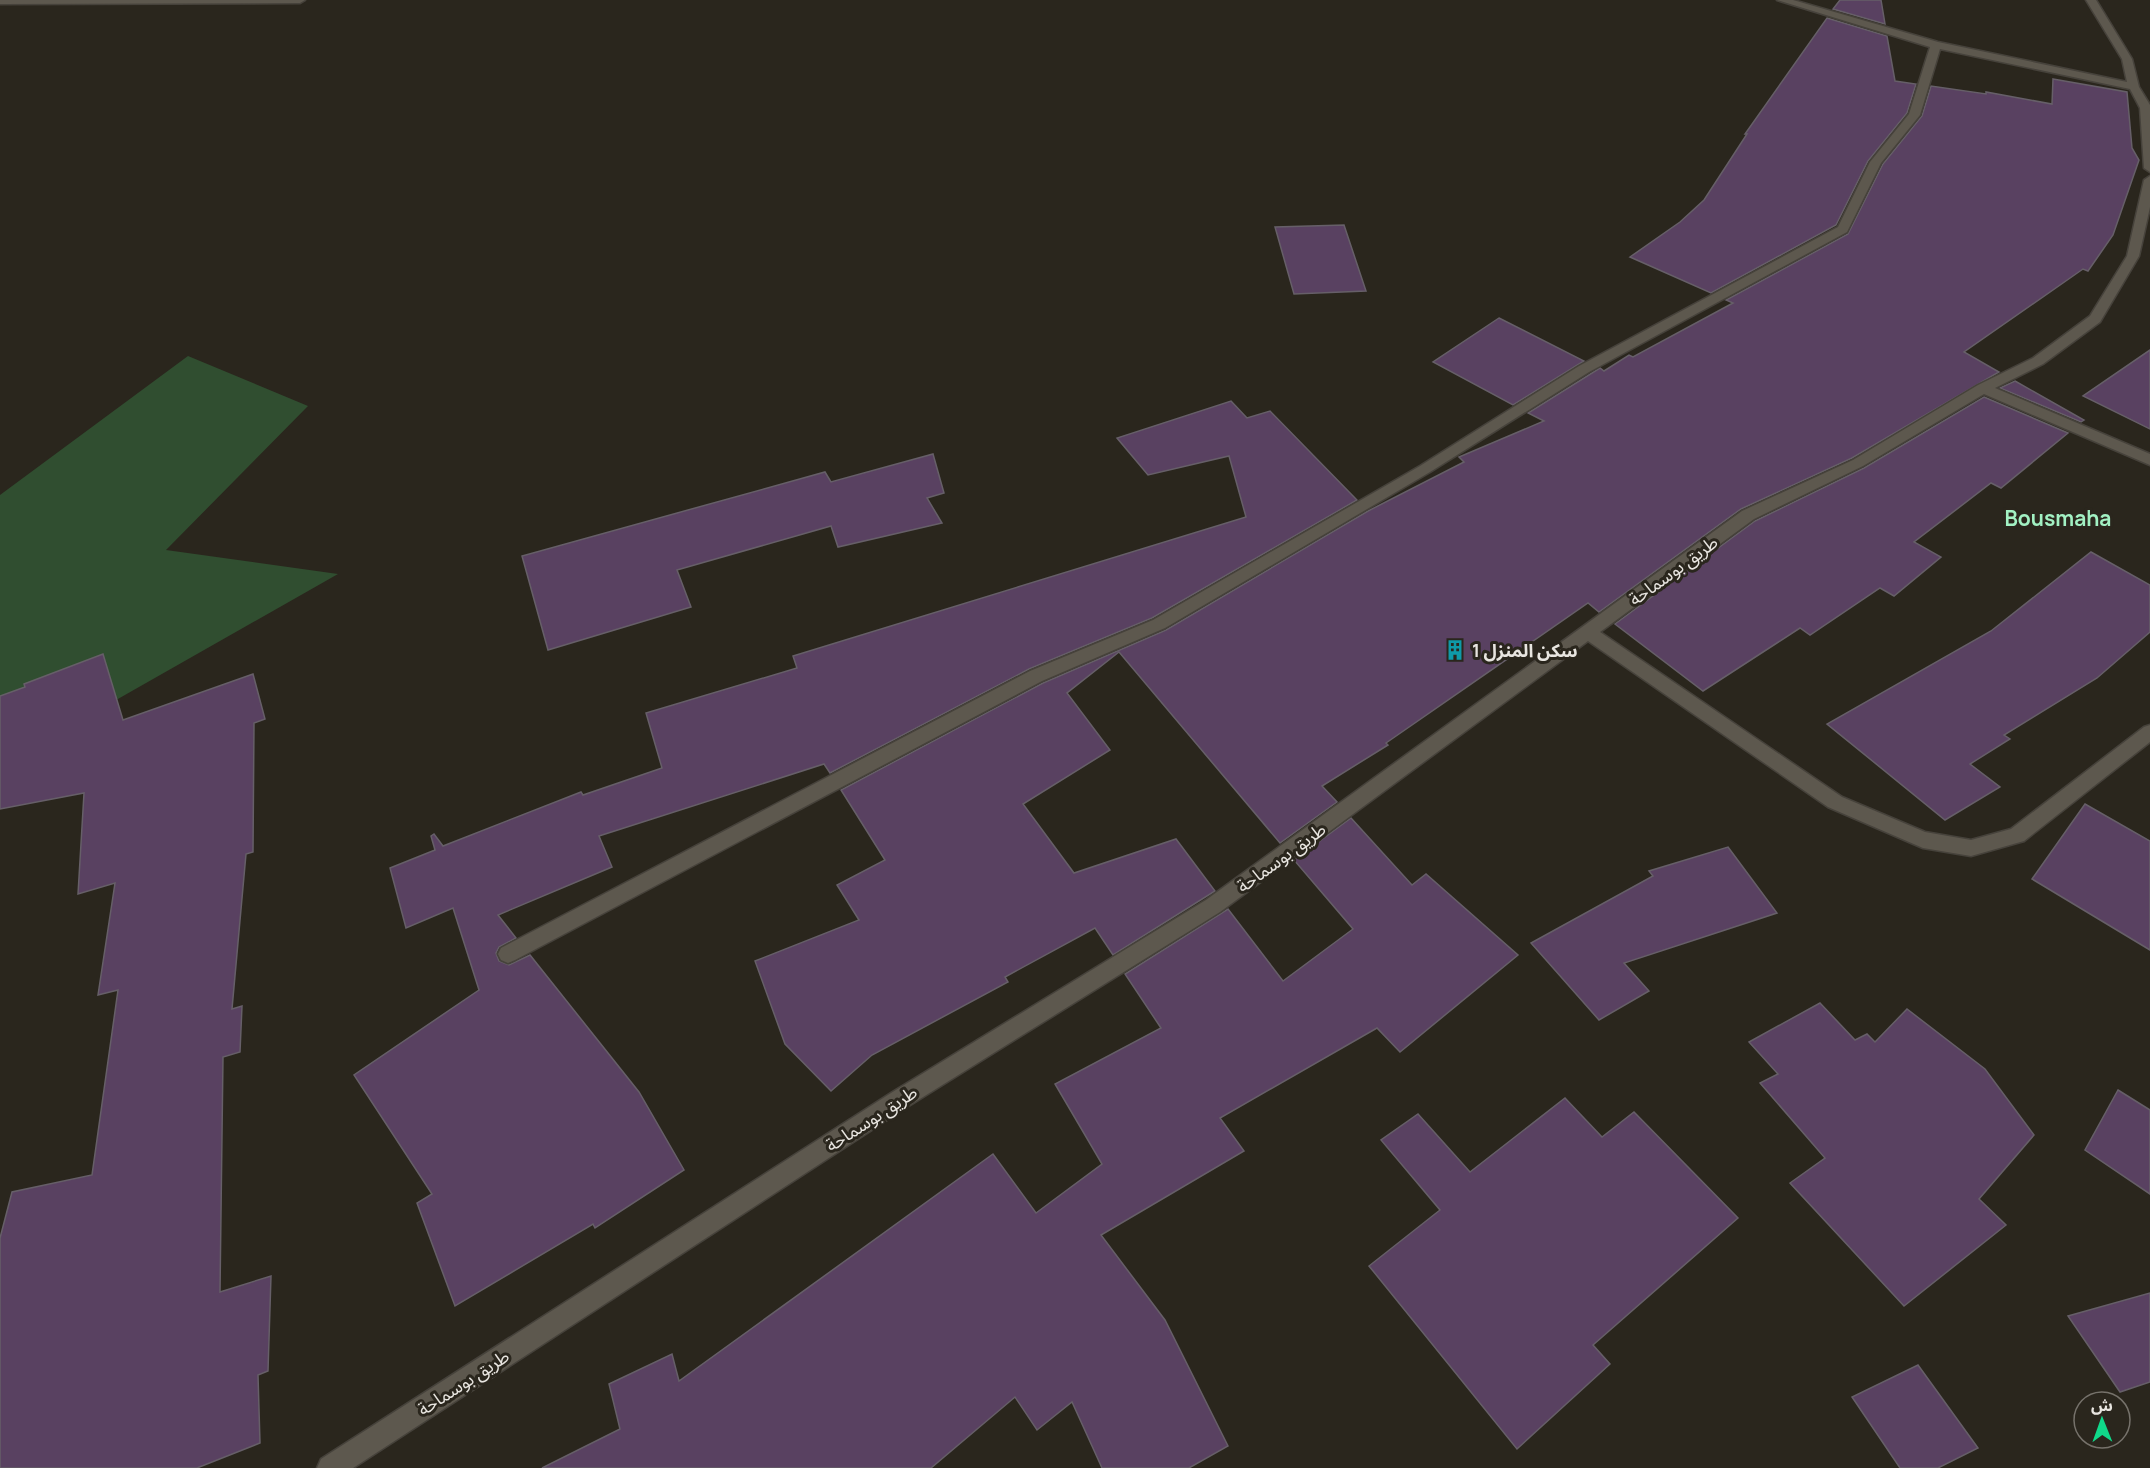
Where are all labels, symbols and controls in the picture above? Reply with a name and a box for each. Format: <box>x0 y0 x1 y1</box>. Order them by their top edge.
district label: Bousmaha <box>2005 504 2111 532</box>
street label: طريق بوسماحة <box>1624 530 1722 610</box>
building icon: سكن المنزل 1 <box>1443 638 1467 662</box>
place label: سكن المنزل 1 <box>1472 638 1578 662</box>
street label: طريق بوسماحة <box>1232 817 1330 897</box>
street label: طريق بوسماحة <box>821 1079 921 1157</box>
street label: طريق بوسماحة <box>413 1343 513 1421</box>
north arrow <box>2072 1390 2132 1450</box>
text: ش <box>2091 1394 2113 1416</box>

